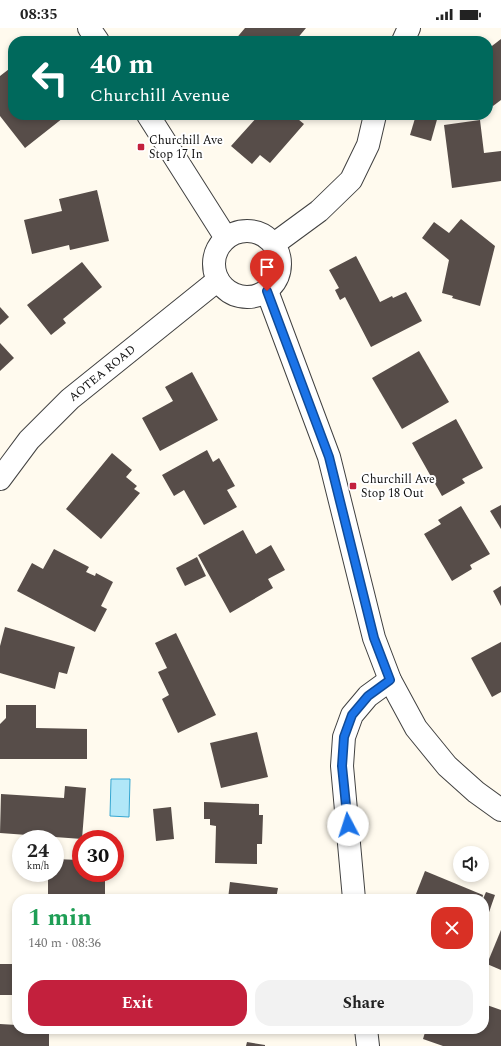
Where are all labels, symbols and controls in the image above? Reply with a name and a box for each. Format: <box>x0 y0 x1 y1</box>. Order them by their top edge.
text: 08:35 <box>20 3 58 26</box>
text: 40 m <box>90 43 154 86</box>
icon: left <box>24 52 76 104</box>
text: Churchill Avenue <box>90 82 230 109</box>
place label: Churchill Ave Stop 17 In <box>149 131 223 164</box>
marker: Churchill Ave Stop 17 In <box>136 142 146 152</box>
pin <box>250 250 284 291</box>
icon: arrive <box>256 256 278 278</box>
street label: AOTEA ROAD <box>65 340 140 407</box>
place label: Churchill Ave Stop 18 Out <box>361 470 435 503</box>
marker: Churchill Ave Stop 18 Out <box>348 481 358 491</box>
position arrow <box>327 804 369 846</box>
speed limit sign: 30 <box>72 830 124 882</box>
text: 24 <box>27 836 49 866</box>
map controls <box>453 846 489 882</box>
button: sound <box>453 846 489 882</box>
text: km/h <box>27 858 49 874</box>
text: 1 min <box>28 900 92 936</box>
button: close <box>431 907 473 949</box>
text: 140 m · 08:36 <box>28 933 101 953</box>
button: Exit <box>28 980 247 1026</box>
button: Share <box>255 980 473 1026</box>

